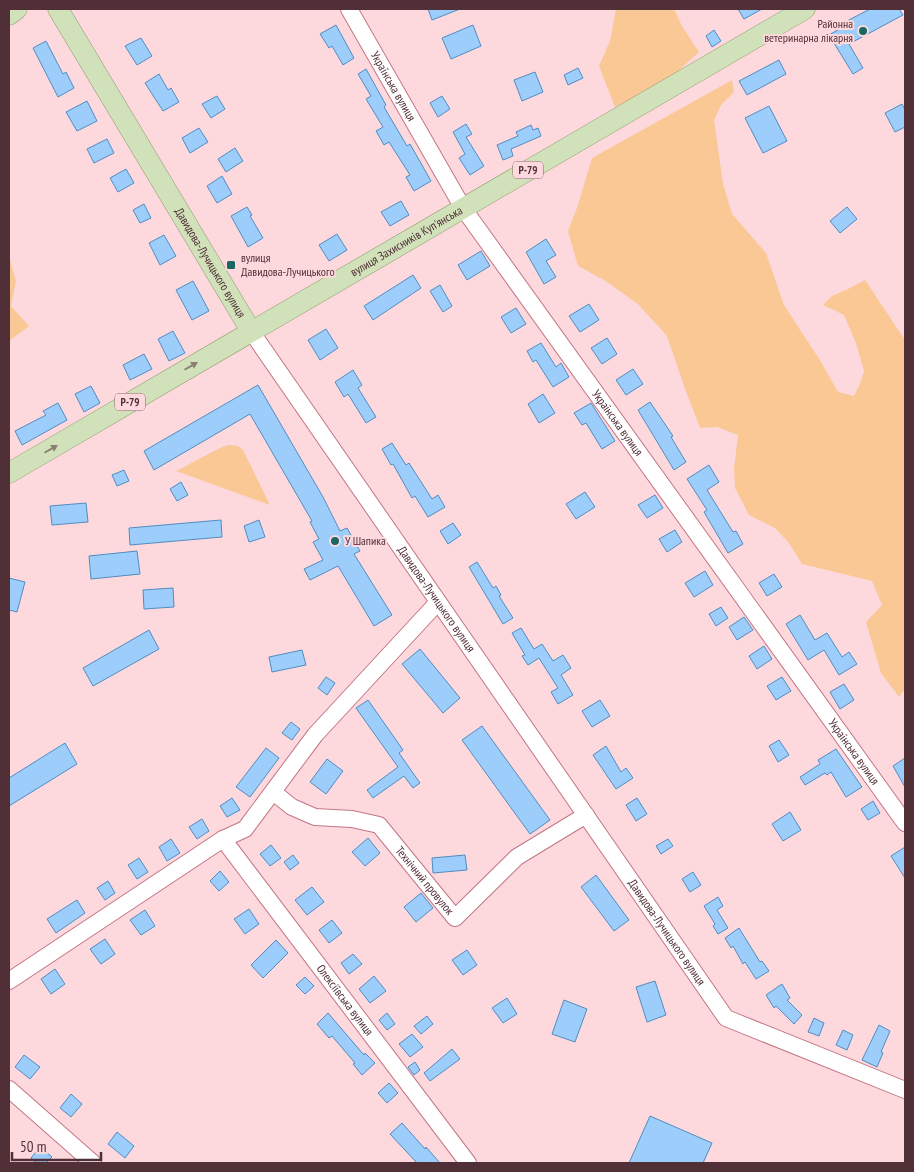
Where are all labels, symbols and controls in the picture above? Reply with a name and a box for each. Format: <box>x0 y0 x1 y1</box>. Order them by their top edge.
place label: Районна ветеринарна лікарня <box>764 16 853 45</box>
marker: Районна ветеринарна лікарня <box>857 25 869 37</box>
street label: Українська вулиця <box>368 49 420 124</box>
road number: Р-79 <box>513 162 543 178</box>
street label: вулиця Захисників Куп'янська <box>347 202 465 279</box>
street label: Давидова-Лучицького вулиця <box>172 205 250 321</box>
place label: вулиця Давидова-Лучицького <box>241 250 335 279</box>
marker: вулиця Давидова-Лучицького <box>225 259 237 271</box>
one-way arrow <box>184 362 197 371</box>
street label: Українська вулиця <box>589 387 647 459</box>
road number: Р-79 <box>115 394 145 411</box>
one-way arrow <box>44 444 57 453</box>
place label: У Шапика <box>345 533 386 548</box>
marker: У Шапика <box>329 535 341 547</box>
street label: Давидова-Лучицького вулиця <box>395 543 479 655</box>
street label: Українська вулиця <box>825 716 883 788</box>
street label: Технічний провулок <box>392 843 458 918</box>
street label: Давидова-Лучицького вулиця <box>625 876 709 988</box>
street label: Олексіївська вулиця <box>313 961 377 1039</box>
scale bar <box>12 1130 101 1162</box>
text: 50 m <box>20 1137 46 1156</box>

